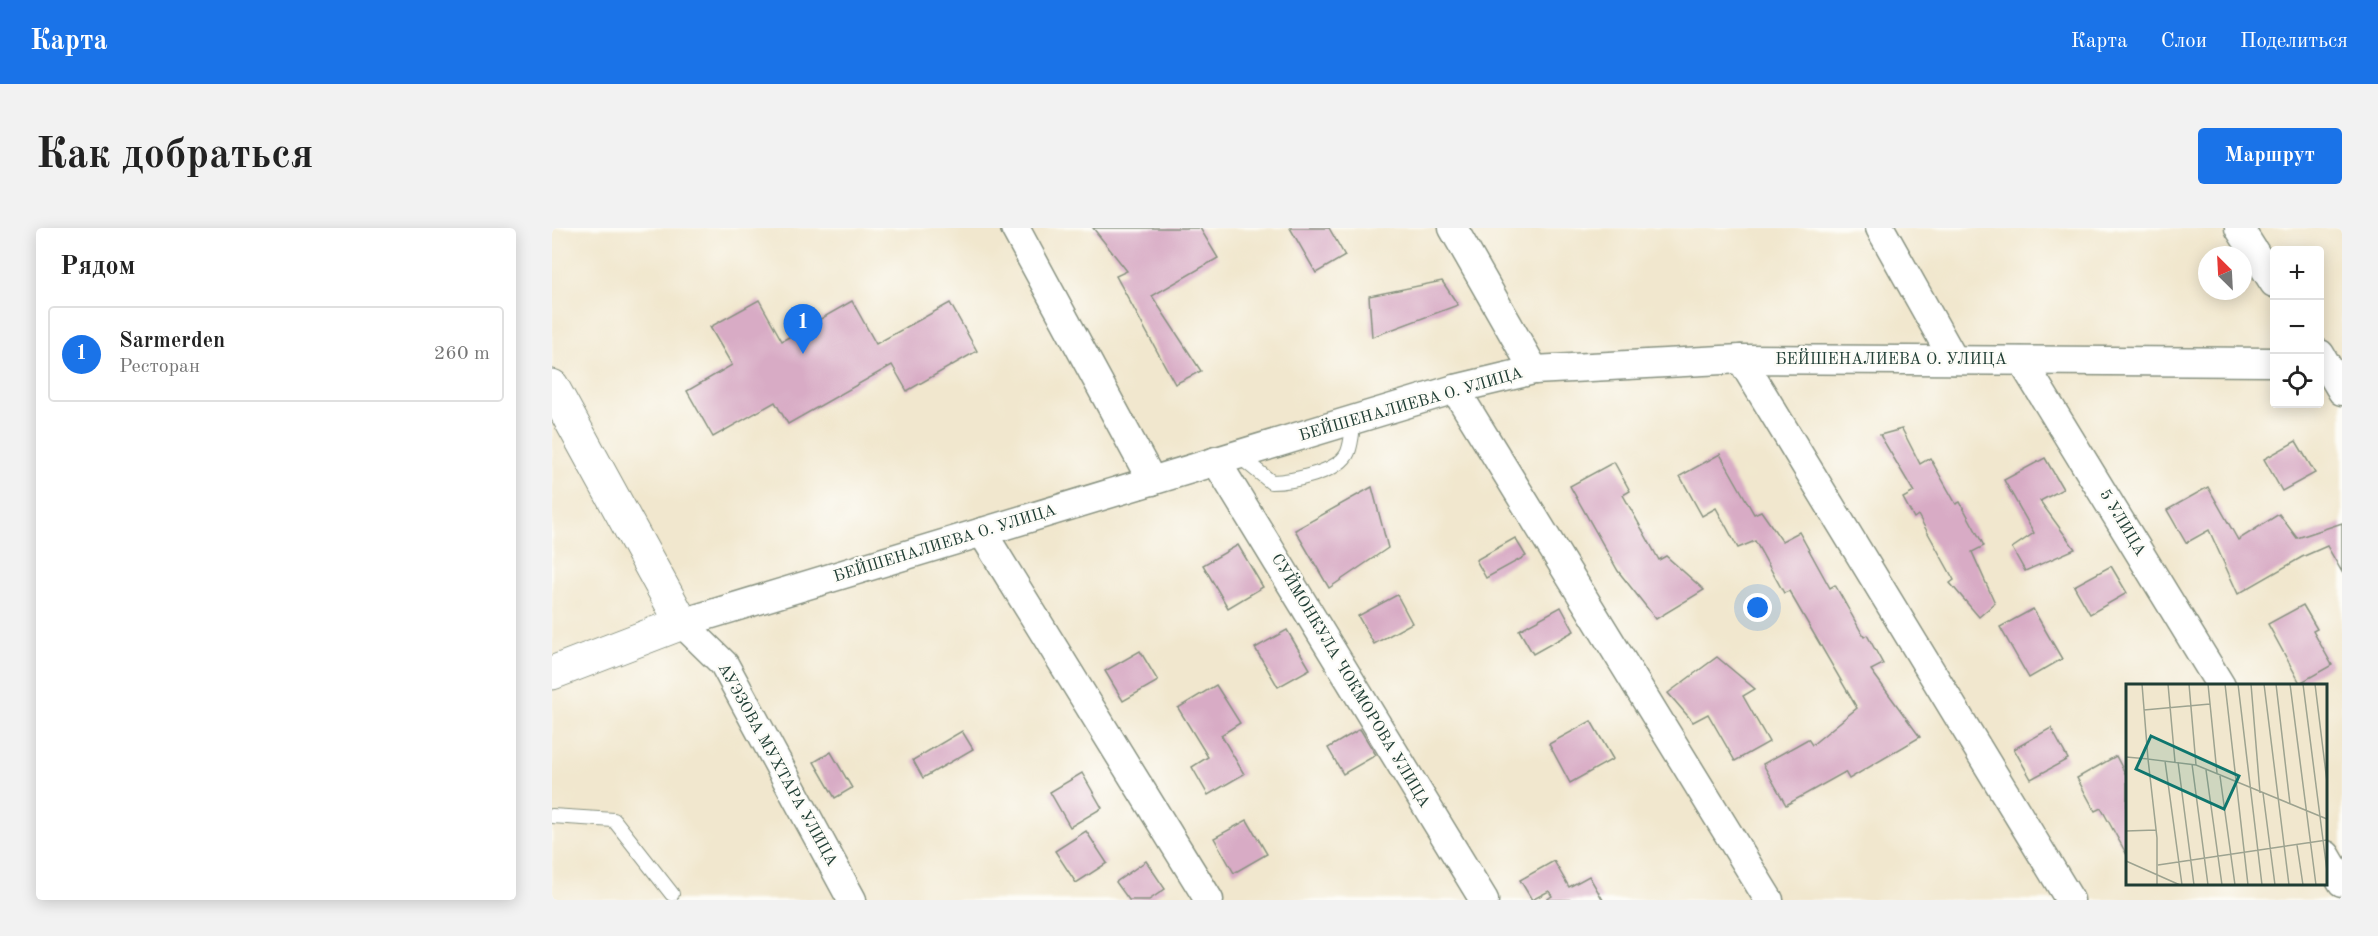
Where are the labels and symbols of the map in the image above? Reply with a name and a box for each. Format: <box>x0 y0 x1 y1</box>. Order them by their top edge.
north arrow <box>2198 246 2252 300</box>
pin: 1 <box>784 304 822 354</box>
street label: БЕЙШЕНАЛИЕВА О. УЛИЦА <box>1775 348 2007 368</box>
street label: БЕЙШЕНАЛИЕВА О. УЛИЦА <box>1296 362 1525 445</box>
street label: 5 УЛИЦА <box>2096 487 2148 559</box>
street label: БЕЙШЕНАЛИЕВА О. УЛИЦА <box>831 499 1058 586</box>
street label: СУЙМОНКУЛА ЧОКМОРОВА УЛИЦА <box>1268 549 1436 811</box>
your location <box>1743 593 1772 622</box>
street label: АУЭЗОВА МУХТАРА УЛИЦА <box>714 661 840 869</box>
inset map <box>2126 684 2327 885</box>

